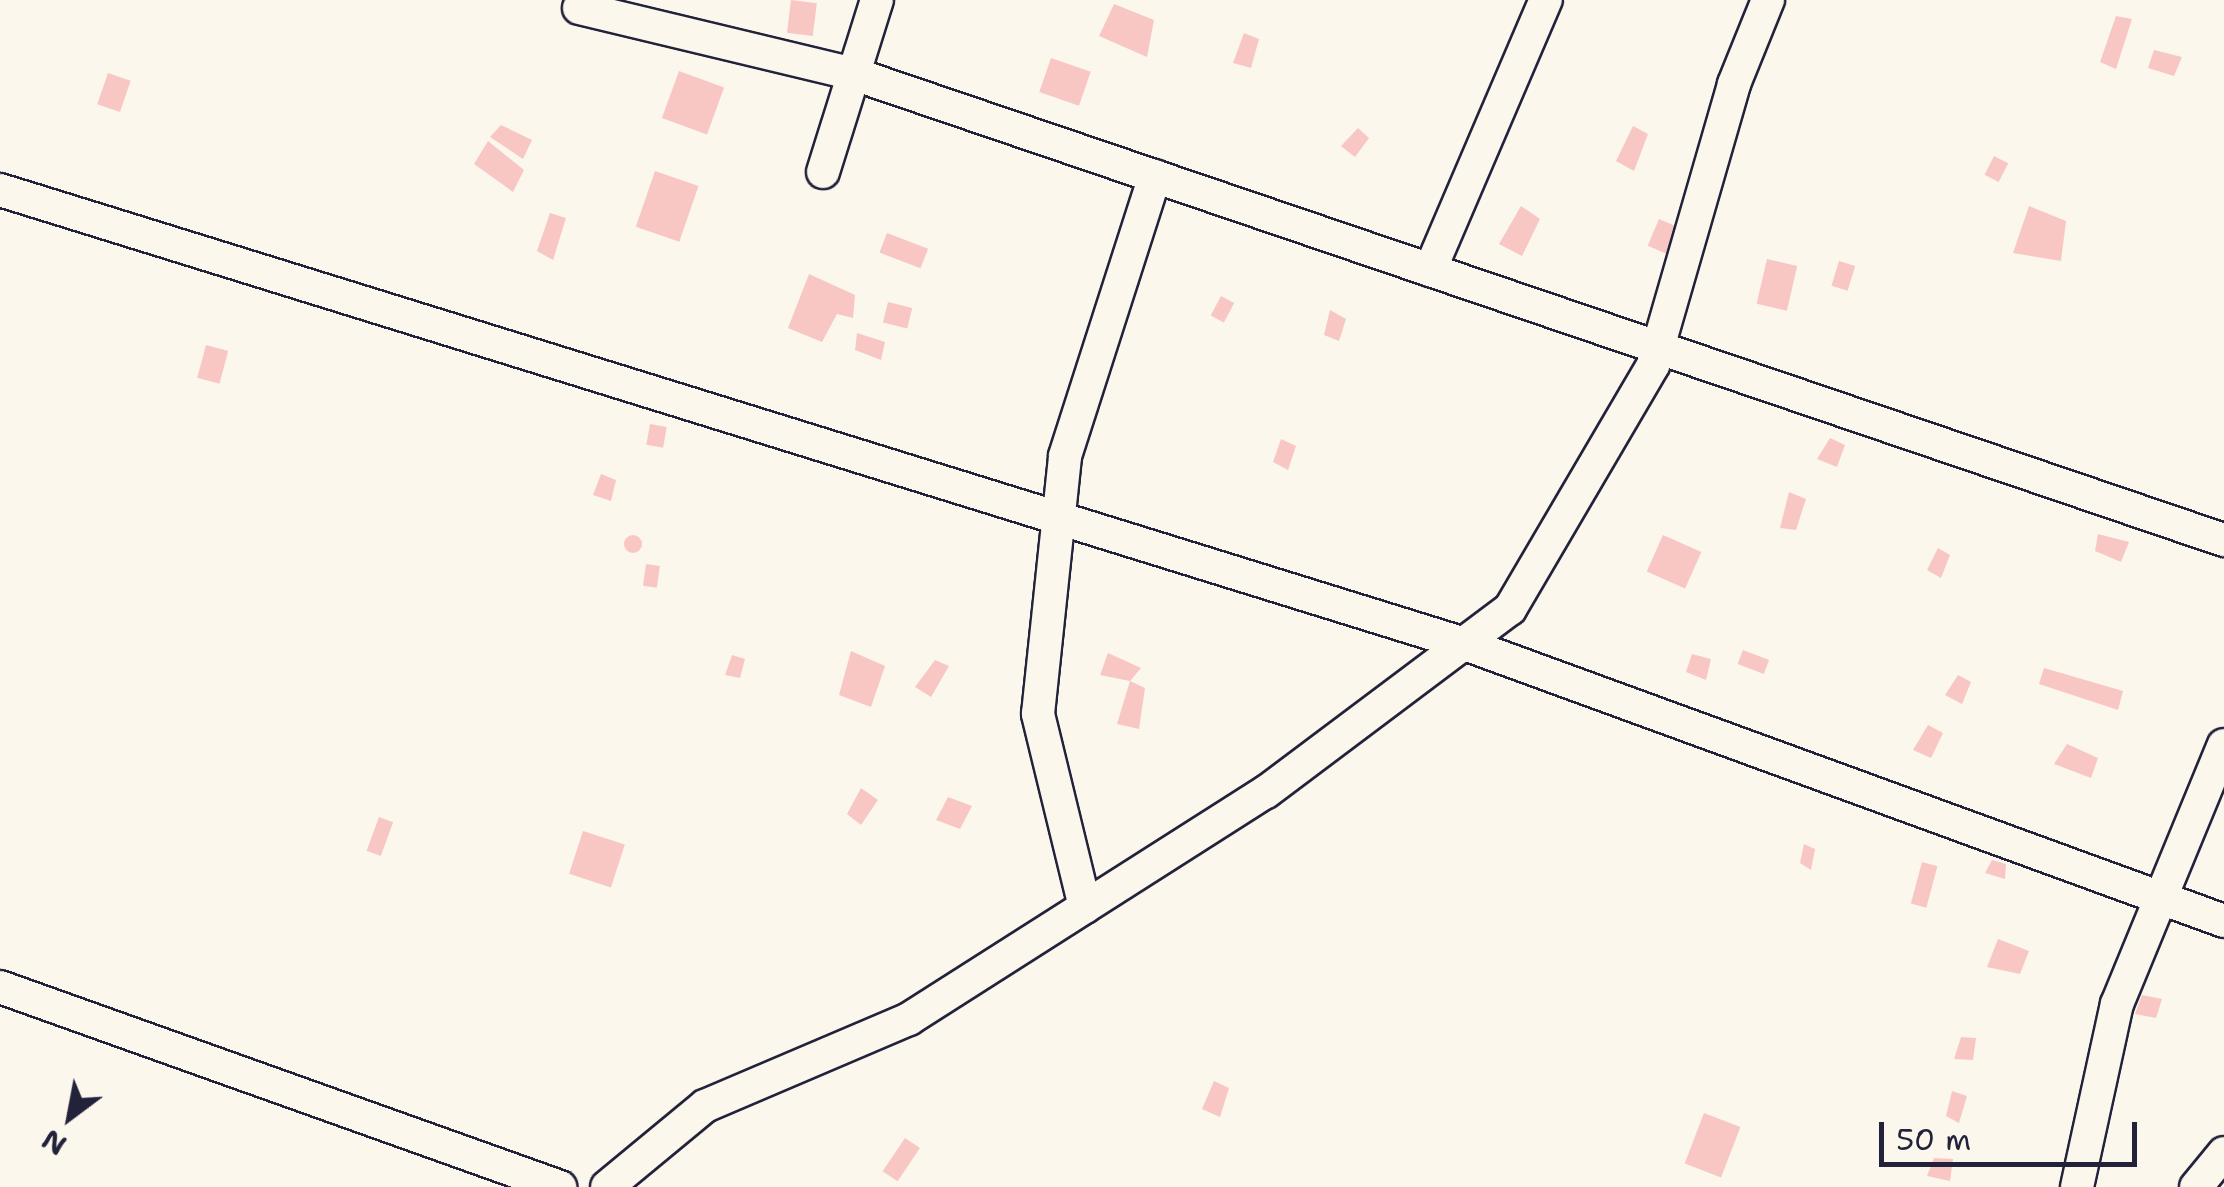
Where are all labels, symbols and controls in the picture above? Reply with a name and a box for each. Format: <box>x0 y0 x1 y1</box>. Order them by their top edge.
north arrow <box>20 1067 120 1167</box>
scale bar <box>1884 1102 2142 1164</box>
text: 50 m <box>1896 1119 1971 1160</box>
text: N <box>35 1120 74 1164</box>

